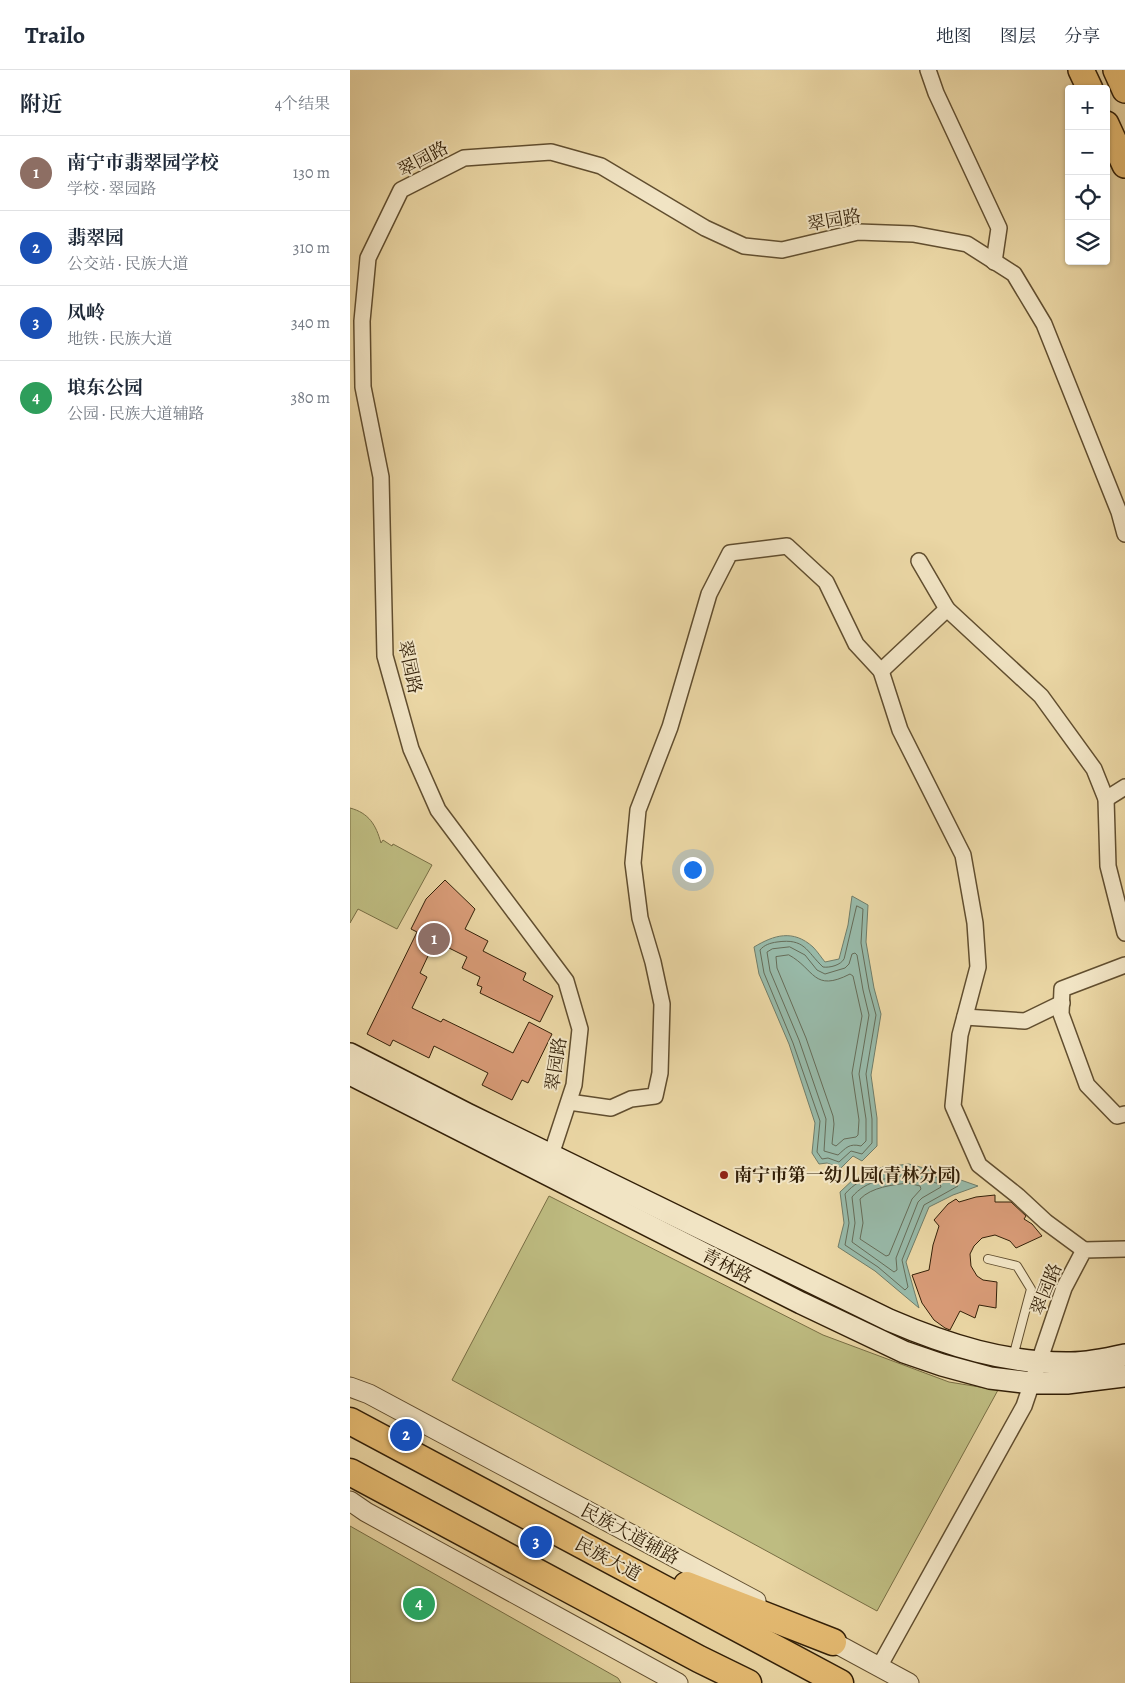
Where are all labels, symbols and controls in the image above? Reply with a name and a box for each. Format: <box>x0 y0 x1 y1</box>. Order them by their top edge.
text: Trailo <box>25 19 85 51</box>
text: 地图 <box>936 24 972 48</box>
text: 图层 <box>1000 24 1036 48</box>
text: 分享 <box>1064 24 1100 48</box>
map controls <box>1065 85 1110 265</box>
button: + <box>1065 85 1110 130</box>
text: 附近 <box>20 90 62 118</box>
text: 4个结果 <box>275 93 330 115</box>
button: − <box>1065 130 1110 175</box>
street label: 翠园路 <box>394 136 452 182</box>
text: 南宁市翡翠园学校 <box>67 150 219 176</box>
text: 1 <box>33 162 39 184</box>
text: 130 m <box>293 162 330 184</box>
button: locate <box>1065 175 1110 220</box>
text: 学校 · 翠园路 <box>67 178 157 200</box>
street label: 翠园路 <box>805 203 863 237</box>
button: layers <box>1065 220 1110 265</box>
text: 翡翠园 <box>67 225 124 251</box>
text: 2 <box>32 237 40 259</box>
text: 310 m <box>293 237 330 259</box>
text: 公交站 · 民族大道 <box>67 253 189 275</box>
text: 凤岭 <box>67 300 105 326</box>
text: 3 <box>33 312 39 334</box>
text: 340 m <box>291 312 330 334</box>
text: 地铁 · 民族大道 <box>67 328 173 350</box>
text: 埌东公园 <box>67 375 143 401</box>
text: 4 <box>32 387 40 409</box>
text: 380 m <box>291 387 330 409</box>
text: 公园 · 民族大道辅路 <box>67 403 205 425</box>
street label: 翠园路 <box>393 638 427 696</box>
your location <box>680 857 706 883</box>
pin: 1 <box>418 920 450 958</box>
street label: 翠园路 <box>540 1035 572 1093</box>
place label: 南宁市第一幼儿园(青林分园) <box>734 1163 960 1187</box>
marker: 南宁市第一幼儿园(青林分园) <box>718 1169 730 1181</box>
street label: 青林路 <box>697 1243 757 1289</box>
street label: 翠园路 <box>1025 1259 1067 1319</box>
pin: 2 <box>390 1416 422 1454</box>
street label: 民族大道辅路 <box>577 1499 683 1569</box>
pin: 3 <box>520 1523 552 1561</box>
street label: 民族大道 <box>571 1533 645 1585</box>
pin: 4 <box>403 1585 435 1623</box>

